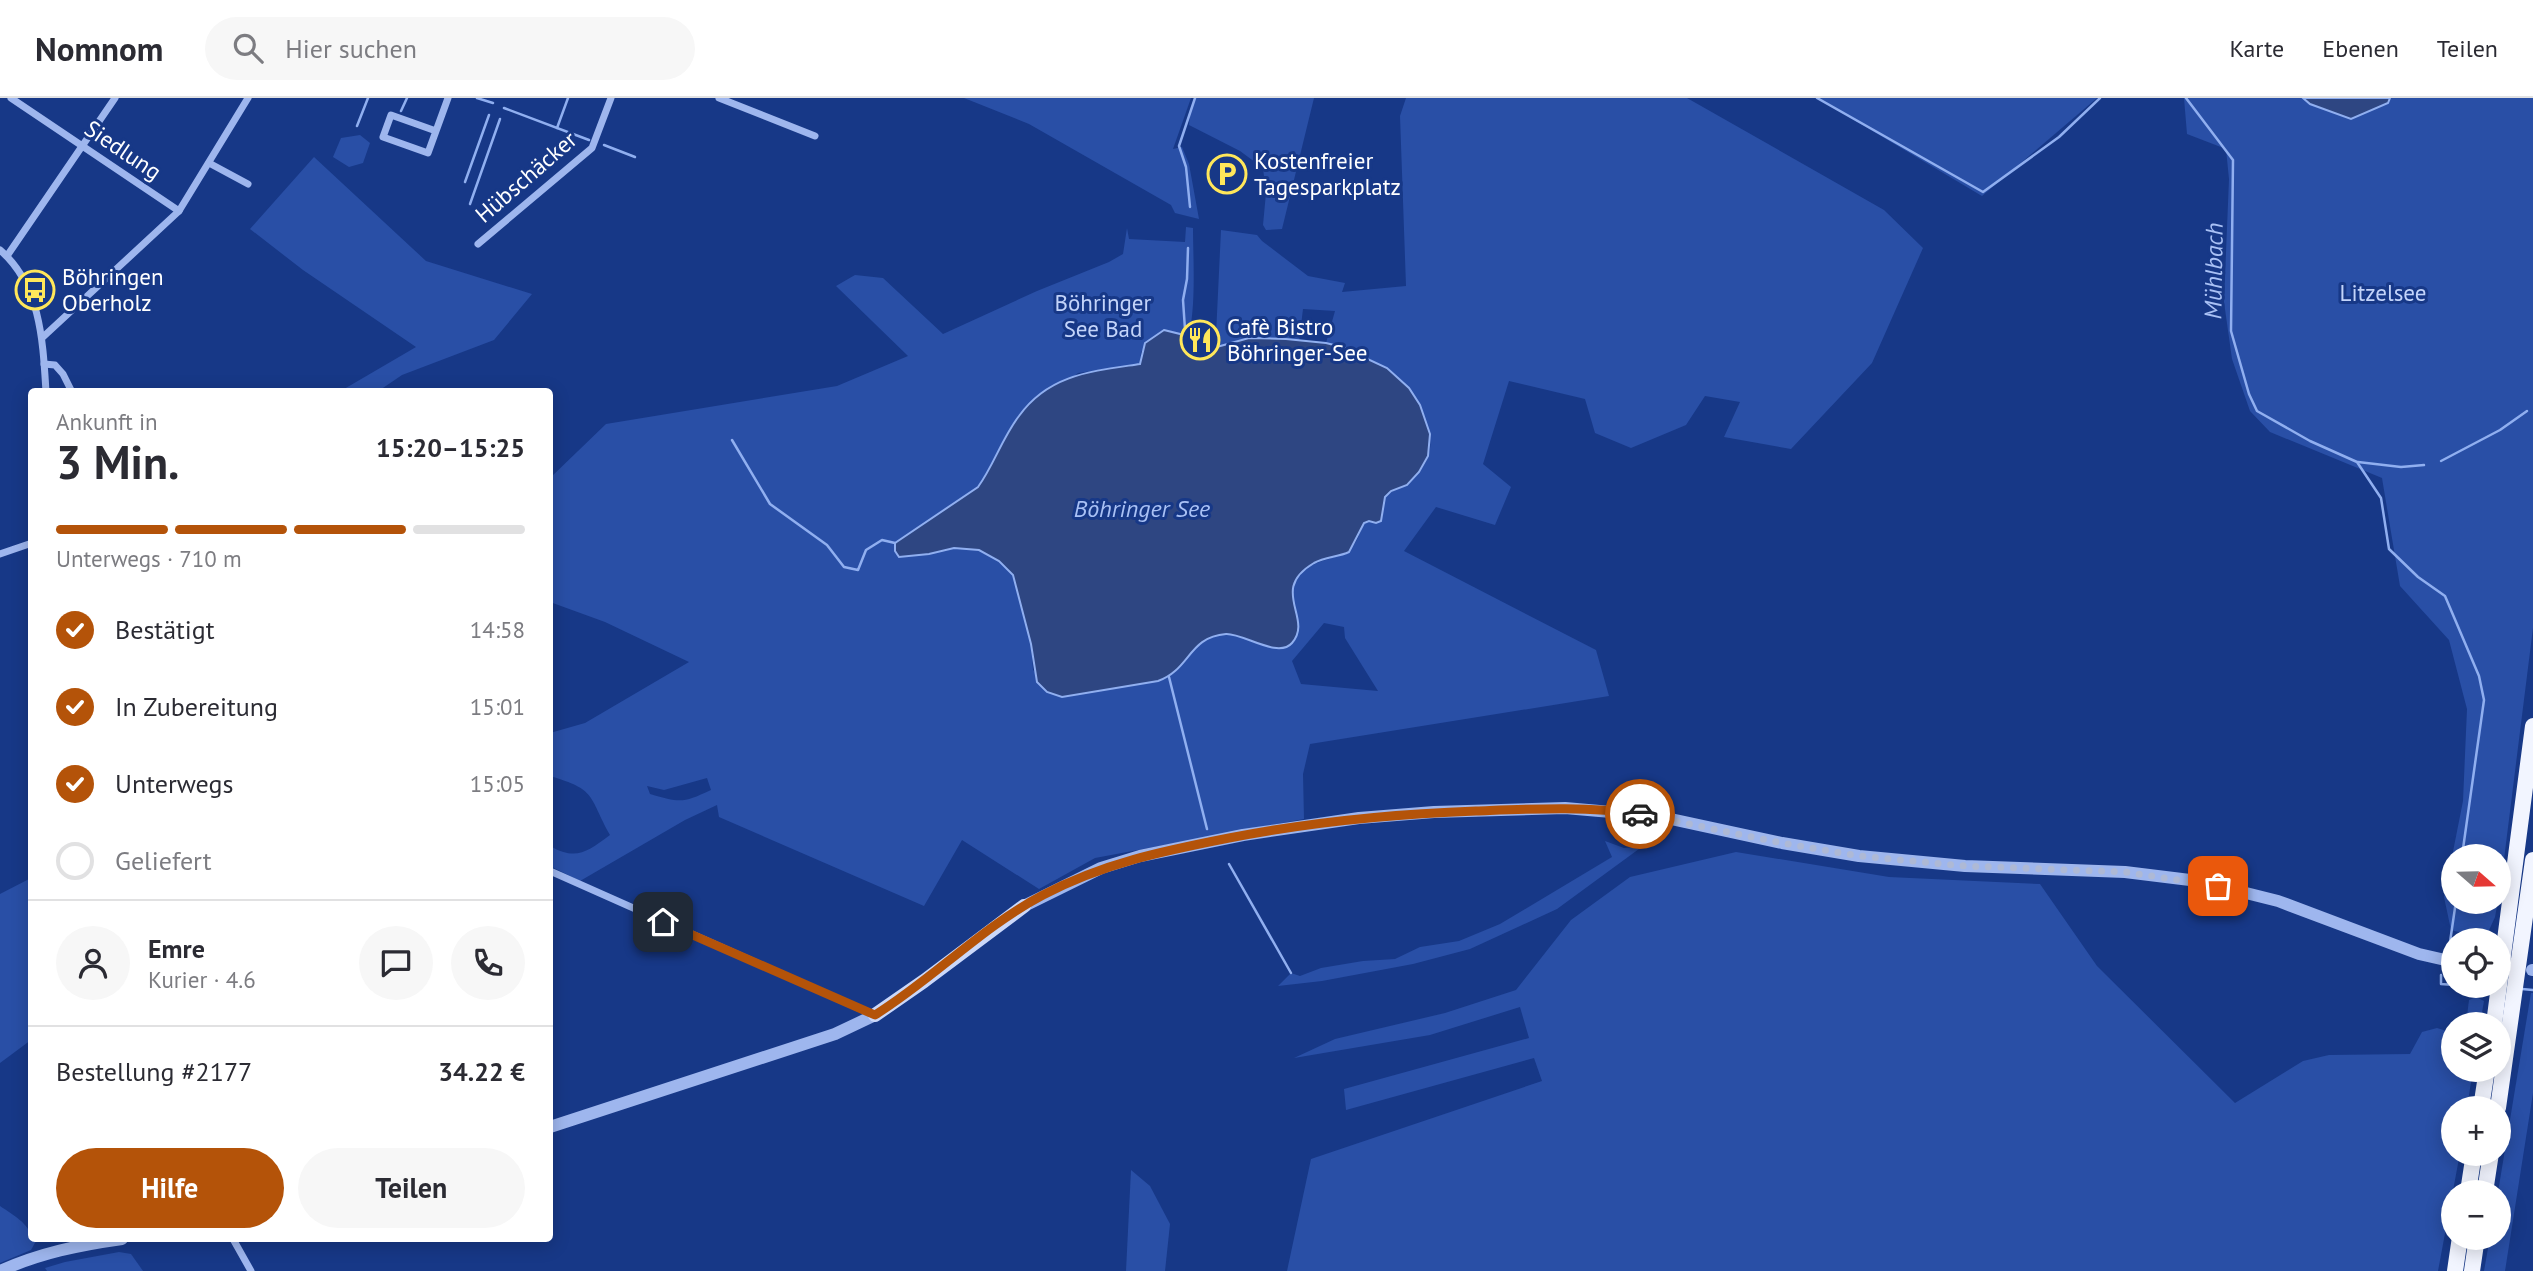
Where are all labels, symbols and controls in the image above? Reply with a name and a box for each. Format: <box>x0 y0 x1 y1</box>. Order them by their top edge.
search box <box>205 17 695 80</box>
text: Nomnom <box>35 27 163 70</box>
icon: search <box>229 29 267 67</box>
text: Hier suchen <box>285 32 417 65</box>
text: Karte <box>2230 33 2284 64</box>
text: Ebenen <box>2322 33 2399 64</box>
text: Teilen <box>2437 33 2498 64</box>
street label: Siedlung <box>79 113 167 186</box>
street label: Hübschäcker <box>469 125 582 229</box>
place label: Kostenfreier Tagesparkplatz <box>1254 146 1401 201</box>
parking icon: Kostenfreier Tagesparkplatz <box>1206 153 1248 195</box>
water label: Mühlbach <box>2197 222 2230 320</box>
place label: Böhringen Oberholz <box>62 262 164 317</box>
bus stop icon: Böhringen Oberholz <box>14 269 56 311</box>
park label: Litzelsee <box>2340 278 2426 307</box>
park label: Böhringer See Bad <box>1055 288 1152 343</box>
place label: Cafè Bistro Böhringer-See <box>1227 312 1367 367</box>
restaurant icon: Cafè Bistro Böhringer-See <box>1179 319 1221 361</box>
text: Ankunft in <box>56 407 158 436</box>
text: 15:20–15:25 <box>376 431 525 464</box>
text: 3 Min. <box>56 432 179 492</box>
water label: Böhringer See <box>1074 493 1210 524</box>
text: Unterwegs · 710 m <box>56 544 242 573</box>
icon: check <box>56 611 94 649</box>
text: Bestätigt <box>115 613 215 646</box>
text: 14:58 <box>470 615 525 644</box>
icon: check <box>56 688 94 726</box>
text: In Zubereitung <box>115 690 278 723</box>
text: 15:01 <box>470 692 525 721</box>
icon: check <box>56 765 94 803</box>
text: Unterwegs <box>115 767 233 800</box>
text: 15:05 <box>470 769 525 798</box>
courier <box>1605 779 1675 849</box>
icon: car <box>1621 795 1659 833</box>
text: Geliefert <box>115 844 212 877</box>
north arrow <box>2441 844 2511 914</box>
map controls <box>2441 844 2511 1250</box>
pin <box>2188 856 2248 916</box>
icon: bag <box>2199 867 2237 905</box>
pin <box>633 892 693 952</box>
icon: home <box>644 903 682 941</box>
button: person <box>56 926 130 1000</box>
button: chat <box>359 926 433 1000</box>
button: phone <box>451 926 525 1000</box>
button: locate <box>2441 928 2511 998</box>
text: Emre <box>148 932 205 965</box>
text: Kurier · 4.6 <box>148 965 256 994</box>
button: layers <box>2441 1012 2511 1082</box>
text: Bestellung #2177 <box>56 1055 252 1088</box>
text: 34.22 € <box>438 1055 525 1088</box>
button: + <box>2441 1096 2511 1166</box>
button: Hilfe <box>56 1148 284 1228</box>
button: Teilen <box>298 1148 525 1228</box>
button: − <box>2441 1180 2511 1250</box>

